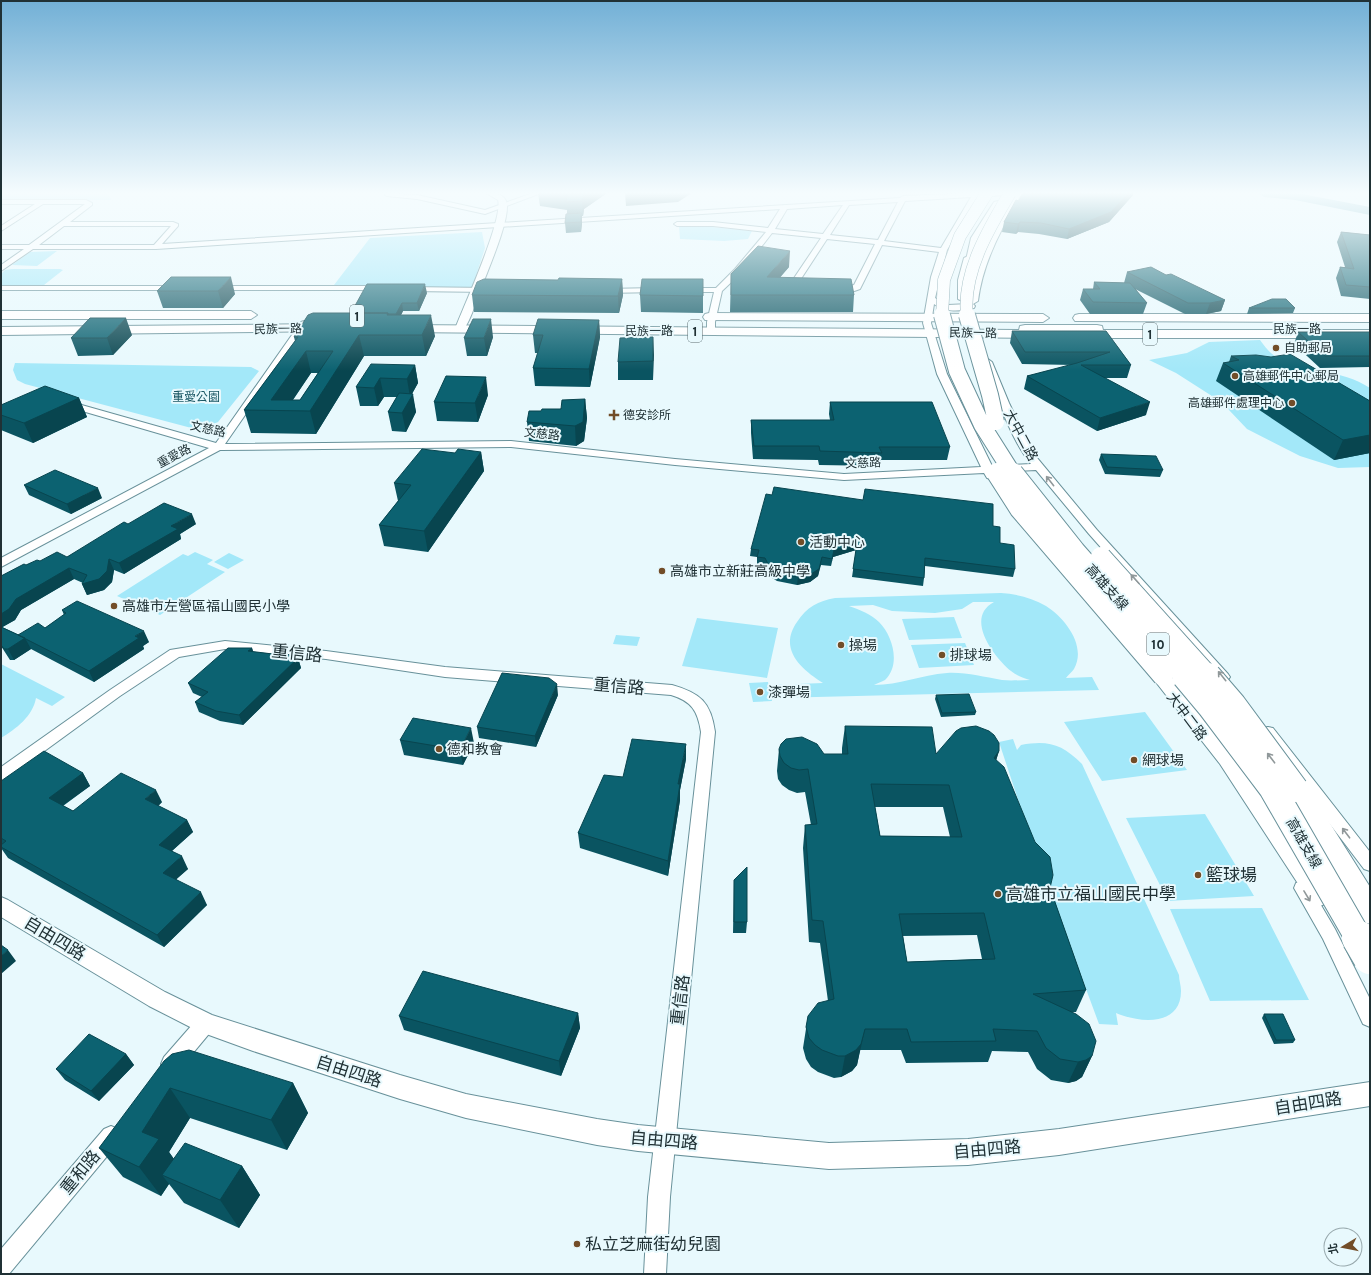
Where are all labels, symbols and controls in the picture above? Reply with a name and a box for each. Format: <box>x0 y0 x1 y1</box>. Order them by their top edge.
road number: 1 <box>350 305 364 327</box>
road number: 1 <box>688 320 702 342</box>
street label: 民族一路 <box>254 322 302 338</box>
street label: 民族一路 <box>1273 322 1321 338</box>
road number: 1 <box>1143 323 1157 345</box>
street label: 民族一路 <box>625 324 673 340</box>
street label: 民族一路 <box>949 326 997 342</box>
place label: 自助郵局 <box>1284 341 1332 357</box>
marker: 自助郵局 <box>1271 343 1281 353</box>
place label: 高雄郵件中心郵局 <box>1243 369 1339 385</box>
marker: 高雄郵件中心郵局 <box>1230 371 1240 381</box>
park label: 重愛公園 <box>172 390 220 406</box>
place label: 高雄郵件處理中心 <box>1188 396 1284 412</box>
marker: 高雄郵件處理中心 <box>1287 398 1297 408</box>
street label: 大中二路 <box>999 407 1040 464</box>
place label: 德安診所 <box>623 408 671 424</box>
marker: 德安診所 <box>608 409 620 421</box>
street label: 文慈路 <box>189 418 227 442</box>
street label: 文慈路 <box>523 425 561 445</box>
street label: 重愛路 <box>155 441 194 472</box>
street label: 文慈路 <box>845 455 881 473</box>
one-way arrow <box>1046 476 1054 487</box>
place label: 活動中心 <box>809 535 865 552</box>
marker: 活動中心 <box>796 537 806 547</box>
street label: 高雄支線 <box>1081 562 1131 614</box>
place label: 高雄市立新莊高級中學 <box>670 564 810 581</box>
marker: 高雄市立新莊高級中學 <box>657 566 667 576</box>
one-way arrow <box>1131 574 1140 584</box>
place label: 高雄市左營區福山國民小學 <box>122 599 290 616</box>
marker: 高雄市左營區福山國民小學 <box>109 601 119 611</box>
road number: 10 <box>1147 633 1169 655</box>
place label: 操場 <box>849 638 877 655</box>
marker: 操場 <box>836 640 846 650</box>
street label: 重信路 <box>270 641 323 669</box>
place label: 排球場 <box>950 648 992 665</box>
marker: 排球場 <box>937 650 947 660</box>
one-way arrow <box>1218 670 1227 681</box>
street label: 重信路 <box>592 675 645 701</box>
place label: 漆彈場 <box>768 685 810 702</box>
marker: 漆彈場 <box>755 687 765 697</box>
street label: 大中二路 <box>1162 689 1209 744</box>
place label: 德和教會 <box>447 741 503 759</box>
marker: 德和教會 <box>434 744 444 754</box>
place label: 網球場 <box>1142 753 1184 770</box>
one-way arrow <box>1267 753 1276 764</box>
marker: 網球場 <box>1129 755 1139 765</box>
street label: 高雄支線 <box>1281 815 1324 872</box>
one-way arrow <box>1342 827 1351 838</box>
place label: 籃球場 <box>1206 865 1257 888</box>
marker: 籃球場 <box>1193 870 1203 880</box>
place label: 高雄市立福山國民中學 <box>1006 885 1176 907</box>
marker: 高雄市立福山國民中學 <box>993 889 1003 899</box>
one-way arrow <box>1303 890 1311 901</box>
street label: 自由四路 <box>19 913 89 967</box>
street label: 重信路 <box>668 974 696 1027</box>
street label: 自由四路 <box>313 1052 384 1094</box>
street label: 自由四路 <box>1273 1089 1344 1121</box>
street label: 自由四路 <box>629 1128 699 1156</box>
street label: 自由四路 <box>952 1137 1022 1165</box>
street label: 重和路 <box>57 1147 106 1200</box>
north arrow <box>1323 1227 1363 1267</box>
place label: 私立芝麻街幼兒園 <box>585 1235 721 1257</box>
marker: 私立芝麻街幼兒園 <box>572 1239 582 1249</box>
text: 北 <box>1326 1242 1342 1255</box>

